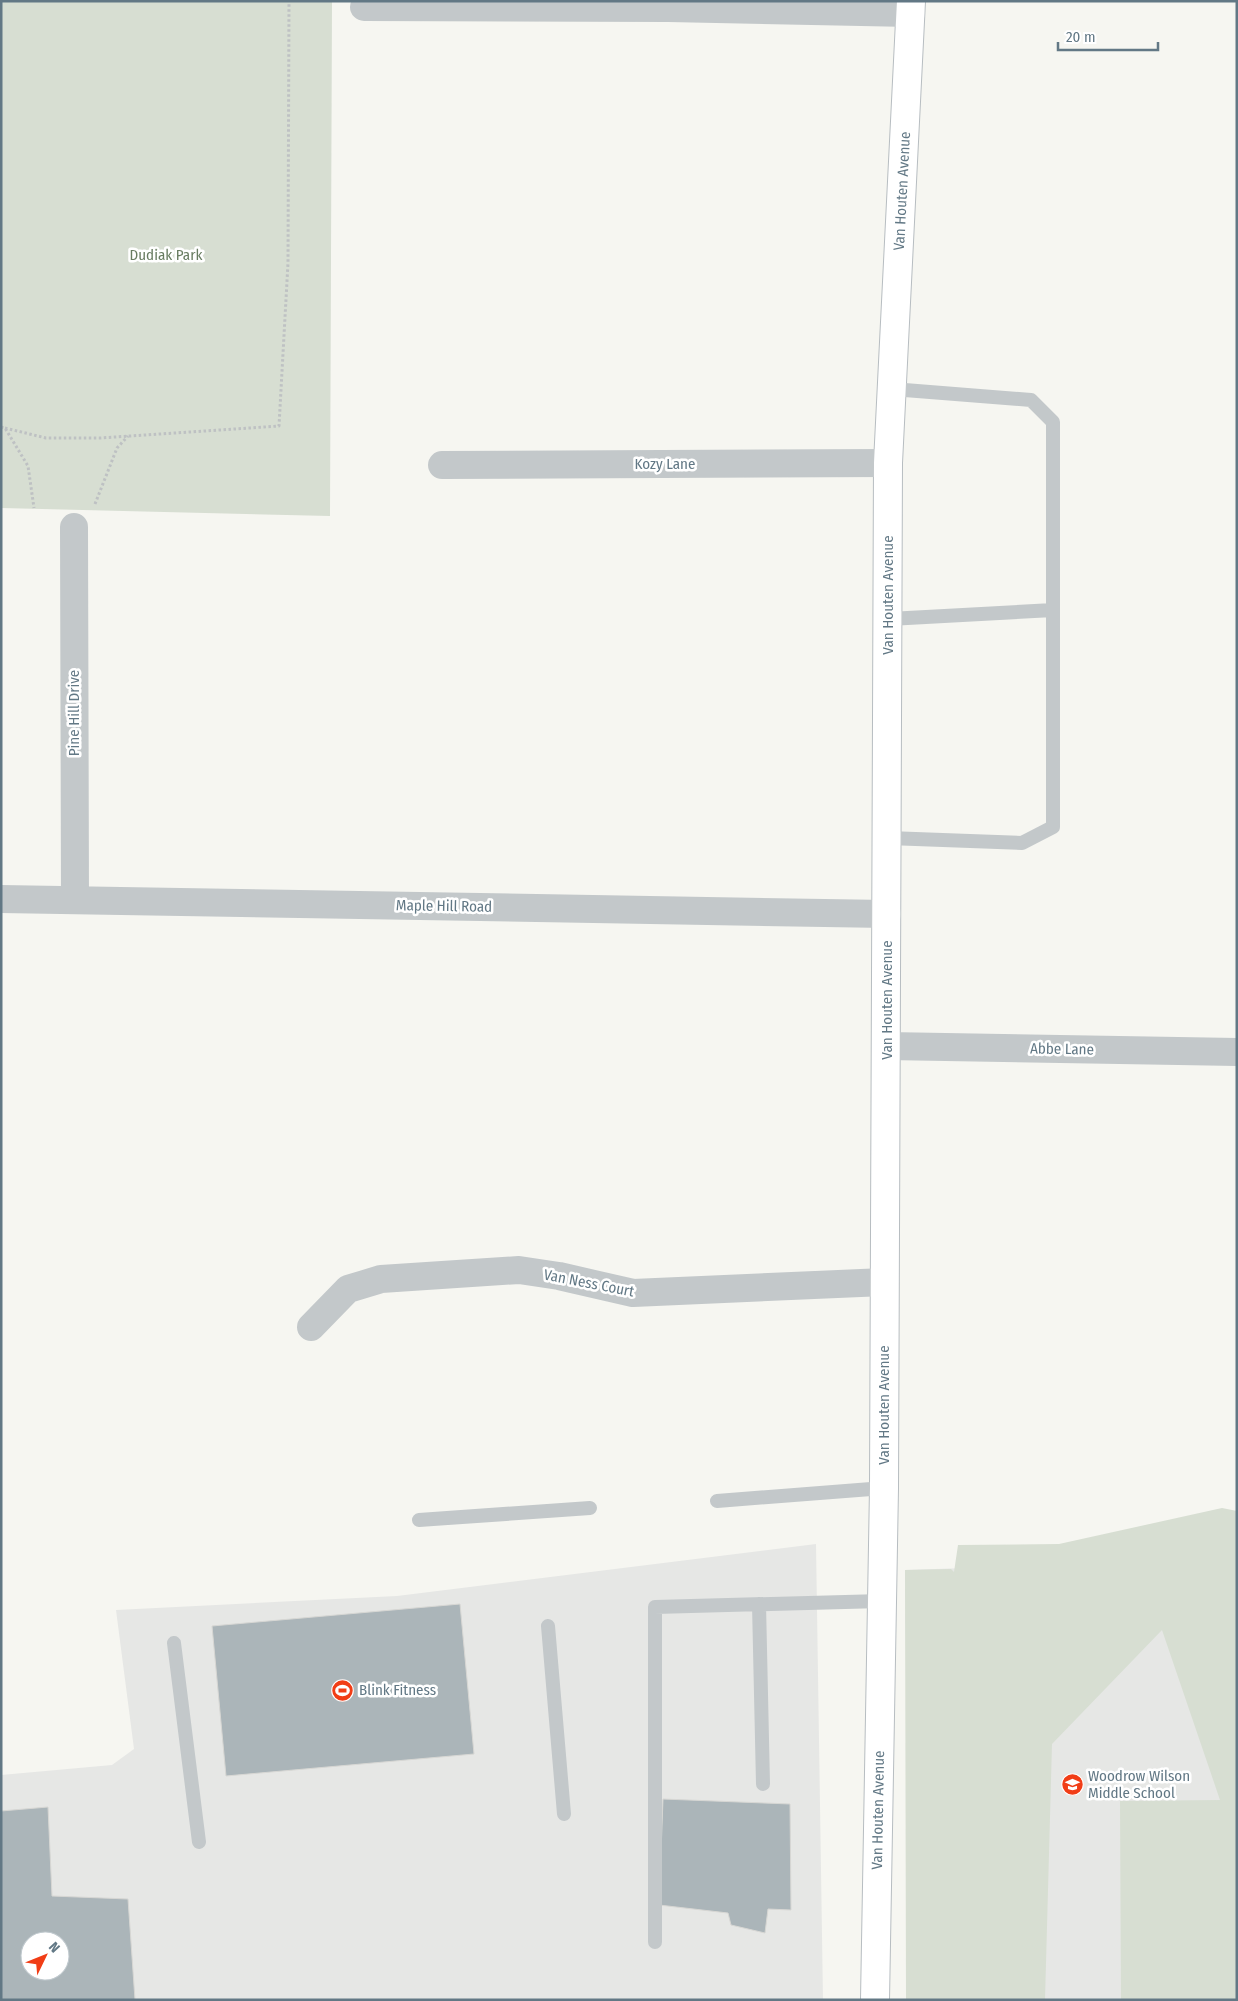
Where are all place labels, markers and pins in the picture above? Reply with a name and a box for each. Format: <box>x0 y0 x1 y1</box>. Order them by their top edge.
sports icon: Blink Fitness <box>331 1678 355 1702</box>
place label: Blink Fitness <box>359 1681 436 1699</box>
place label: Woodrow Wilson Middle School <box>1088 1767 1190 1802</box>
school or university icon: Woodrow Wilson Middle School <box>1060 1773 1084 1797</box>

